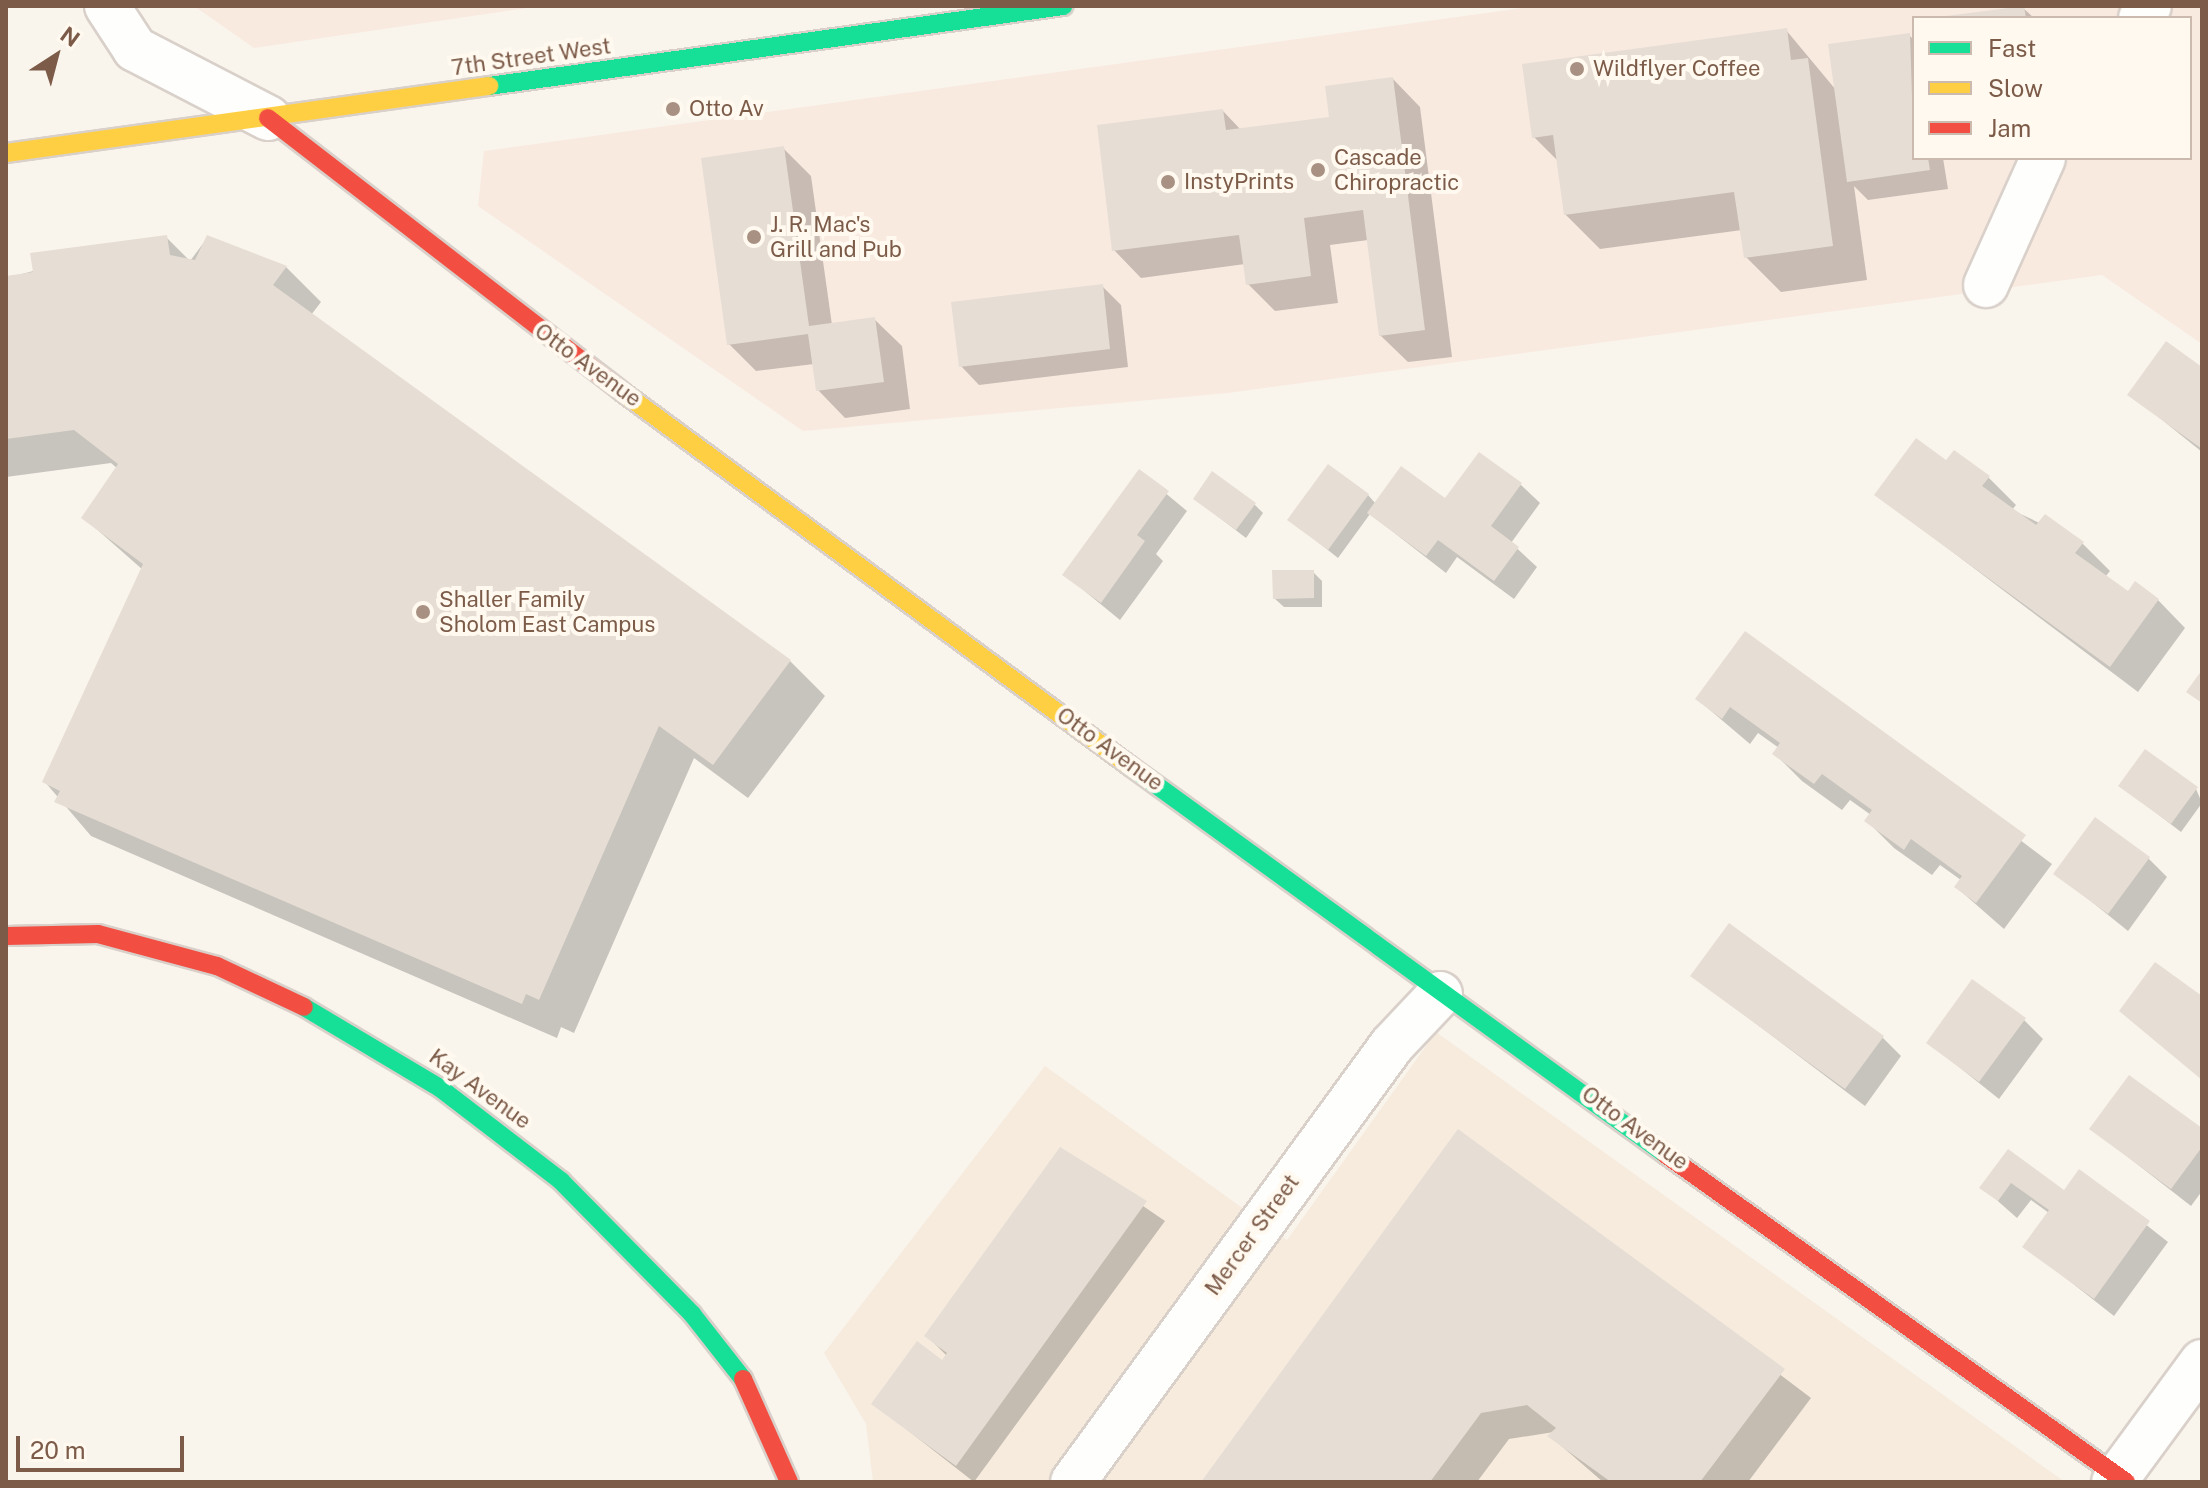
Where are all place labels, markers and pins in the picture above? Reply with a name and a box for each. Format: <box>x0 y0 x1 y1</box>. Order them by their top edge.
place label: Wildflyer Coffee <box>1593 56 1760 82</box>
marker: Wildflyer Coffee <box>1568 60 1586 78</box>
place label: Otto Av <box>689 96 764 122</box>
marker: Otto Av <box>664 100 682 118</box>
place label: Cascade Chiropractic <box>1334 144 1459 196</box>
marker: Cascade Chiropractic <box>1309 161 1327 179</box>
place label: InstyPrints <box>1184 169 1294 195</box>
marker: InstyPrints <box>1159 173 1177 191</box>
place label: J. R. Mac's Grill and Pub <box>770 211 902 262</box>
marker: J. R. Mac's Grill and Pub <box>745 228 763 246</box>
place label: Shaller Family Sholom East Campus <box>439 586 655 638</box>
marker: Shaller Family Sholom East Campus <box>414 603 432 621</box>

